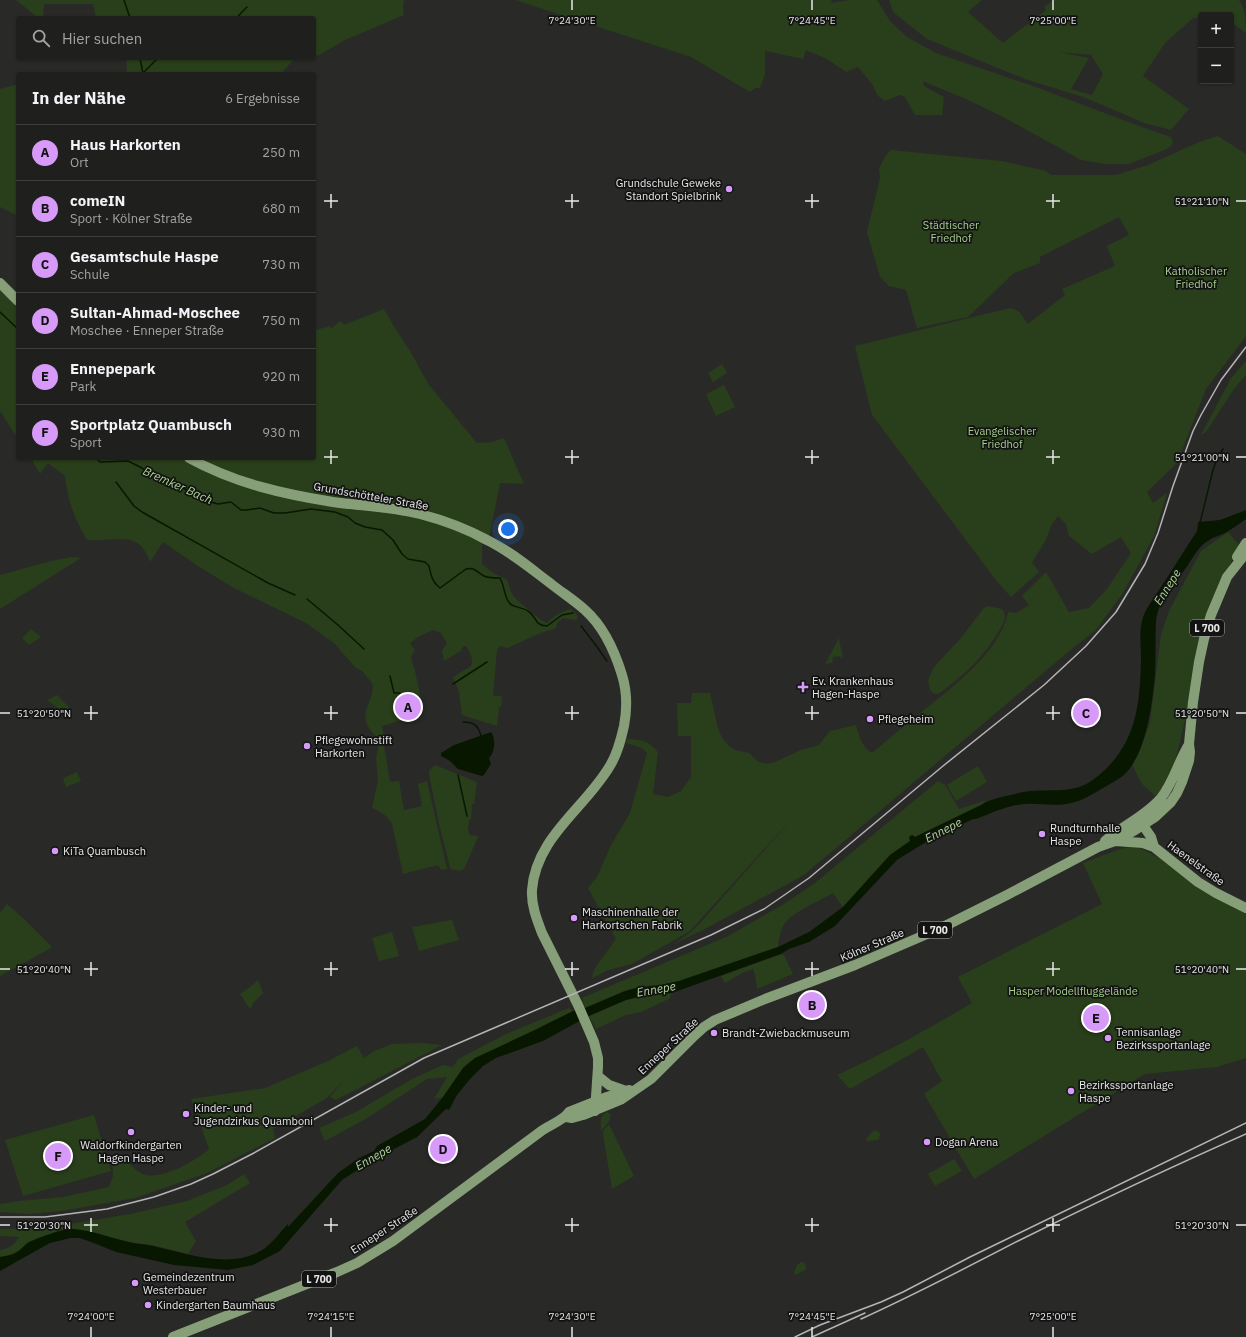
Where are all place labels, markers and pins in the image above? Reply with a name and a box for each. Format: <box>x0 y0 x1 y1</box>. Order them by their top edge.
place label: Grundschule Geweke Standort Spielbrink <box>616 176 721 203</box>
marker: Grundschule Geweke Standort Spielbrink <box>724 184 734 194</box>
place label: Ev. Krankenhaus Hagen-Haspe <box>812 674 894 701</box>
marker: Ev. Krankenhaus Hagen-Haspe <box>797 681 809 693</box>
pin: A <box>395 692 421 722</box>
pin: C <box>1073 698 1099 728</box>
place label: Pflegeheim <box>878 712 934 726</box>
marker: Pflegeheim <box>865 714 875 724</box>
place label: Pflegewohnstift Harkorten <box>315 733 392 760</box>
marker: Pflegewohnstift Harkorten <box>302 741 312 751</box>
place label: Rundturnhalle Haspe <box>1050 821 1120 848</box>
marker: Rundturnhalle Haspe <box>1037 829 1047 839</box>
place label: KiTa Quambusch <box>63 844 146 858</box>
marker: KiTa Quambusch <box>50 846 60 856</box>
place label: Maschinenhalle der Harkortschen Fabrik <box>582 905 682 932</box>
marker: Maschinenhalle der Harkortschen Fabrik <box>569 913 579 923</box>
pin: B <box>799 990 825 1020</box>
pin: E <box>1083 1003 1109 1033</box>
place label: Tennisanlage Bezirkssportanlage <box>1116 1025 1211 1052</box>
place label: Brandt-Zwiebackmuseum <box>722 1026 850 1040</box>
marker: Brandt-Zwiebackmuseum <box>709 1028 719 1038</box>
marker: Tennisanlage Bezirkssportanlage <box>1103 1033 1113 1043</box>
place label: Bezirkssportanlage Haspe <box>1079 1078 1174 1105</box>
marker: Bezirkssportanlage Haspe <box>1066 1086 1076 1096</box>
place label: Kinder- und Jugendzirkus Quamboni <box>194 1101 313 1128</box>
marker: Kinder- und Jugendzirkus Quamboni <box>181 1109 191 1119</box>
marker: Waldorfkindergarten Hagen Haspe <box>126 1127 136 1137</box>
pin: D <box>430 1134 456 1164</box>
place label: Dogan Arena <box>935 1135 998 1149</box>
marker: Dogan Arena <box>922 1137 932 1147</box>
place label: Waldorfkindergarten Hagen Haspe <box>80 1138 182 1165</box>
pin: F <box>45 1141 71 1171</box>
place label: Gemeindezentrum Westerbauer <box>143 1270 235 1297</box>
marker: Gemeindezentrum Westerbauer <box>130 1278 140 1288</box>
place label: Kindergarten Baumhaus <box>156 1298 275 1312</box>
marker: Kindergarten Baumhaus <box>143 1300 153 1310</box>

